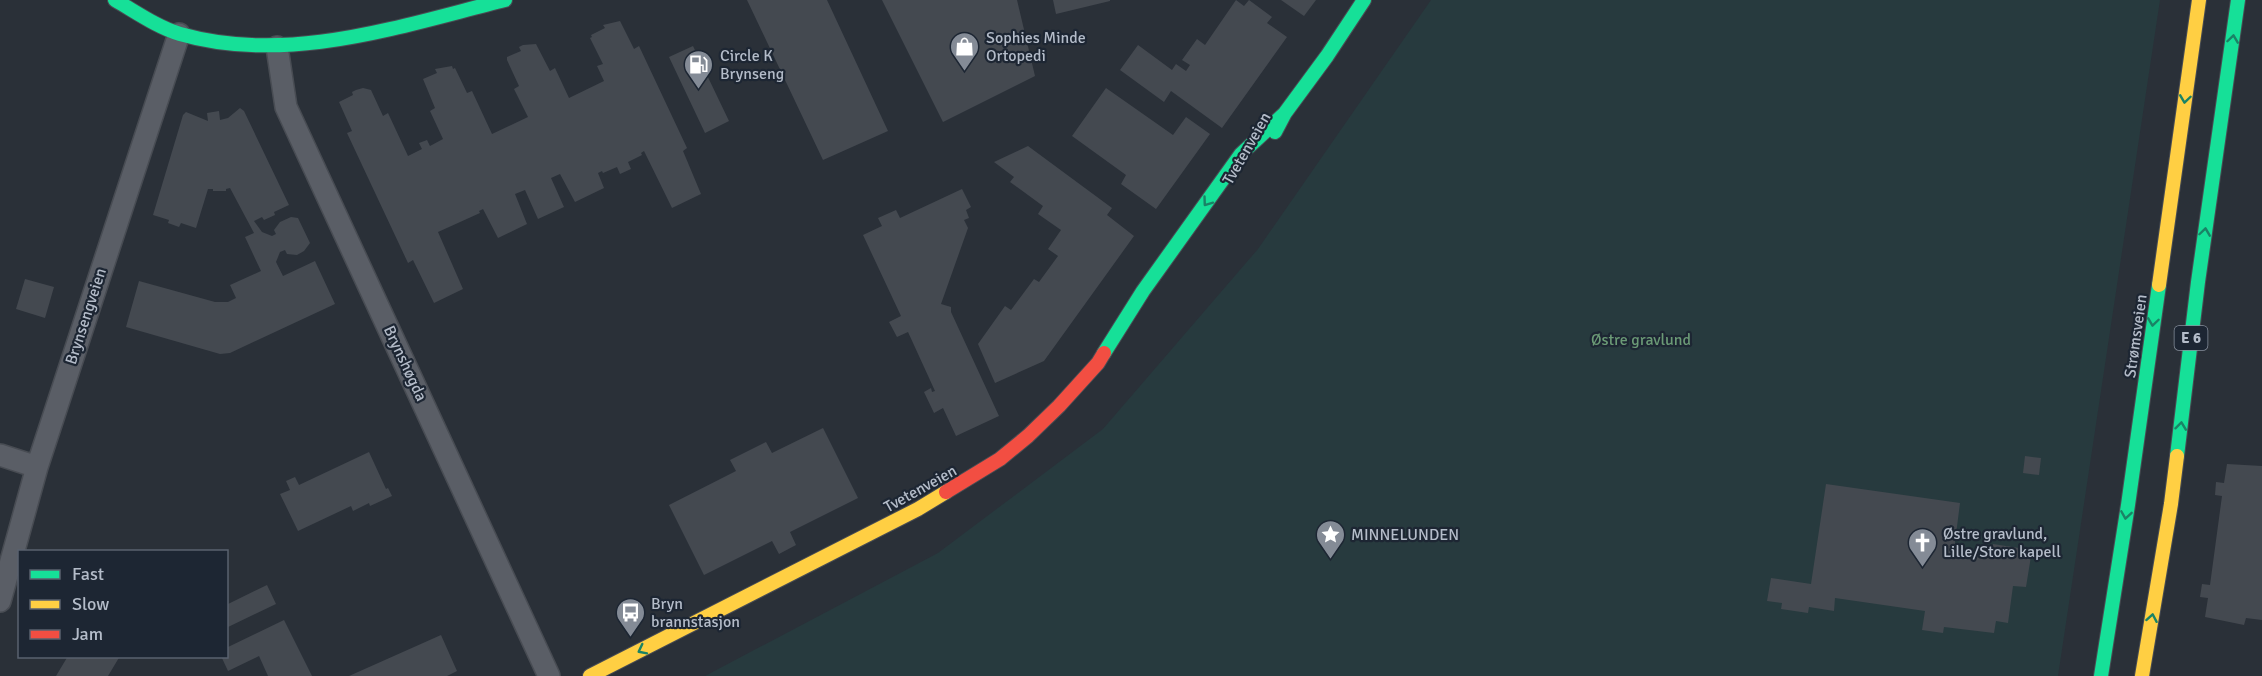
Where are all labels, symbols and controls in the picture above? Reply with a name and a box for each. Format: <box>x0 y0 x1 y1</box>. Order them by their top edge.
place label: Sophies Minde Ortopedi <box>986 28 1086 66</box>
shop icon: Sophies Minde Ortopedi <box>949 30 981 72</box>
one-way arrow <box>2226 34 2238 44</box>
place label: Circle K Brynseng <box>720 46 784 84</box>
fuel station icon: Circle K Brynseng <box>683 48 715 90</box>
one-way arrow <box>2179 95 2191 104</box>
street label: Tvetenveien <box>1218 109 1276 188</box>
one-way arrow <box>1203 195 1214 206</box>
one-way arrow <box>2199 227 2211 237</box>
street label: Brynsengveien <box>61 266 111 367</box>
street label: Strømsveien <box>2120 293 2152 379</box>
one-way arrow <box>2148 317 2160 327</box>
street label: Brynshøgda <box>379 322 431 404</box>
road number: E 6 <box>2174 326 2208 350</box>
park label: Østre gravlund <box>1591 330 1691 350</box>
one-way arrow <box>2174 421 2186 430</box>
street label: Tvetenveien <box>881 461 960 517</box>
one-way arrow <box>2121 511 2133 520</box>
place icon: MINNELUNDEN <box>1314 518 1346 560</box>
place label: Østre gravlund, Lille/Store kapell <box>1943 524 2061 562</box>
place label: MINNELUNDEN <box>1351 525 1459 545</box>
church icon: Østre gravlund, Lille/Store kapell <box>1906 526 1938 568</box>
legend <box>18 550 228 658</box>
text: Fast <box>72 563 104 585</box>
text: Slow <box>72 593 109 615</box>
place label: Bryn brannstasjon <box>651 594 740 632</box>
bus stop icon: Bryn brannstasjon <box>614 596 646 638</box>
one-way arrow <box>2145 614 2158 624</box>
text: Jam <box>72 623 103 645</box>
one-way arrow <box>637 643 648 654</box>

